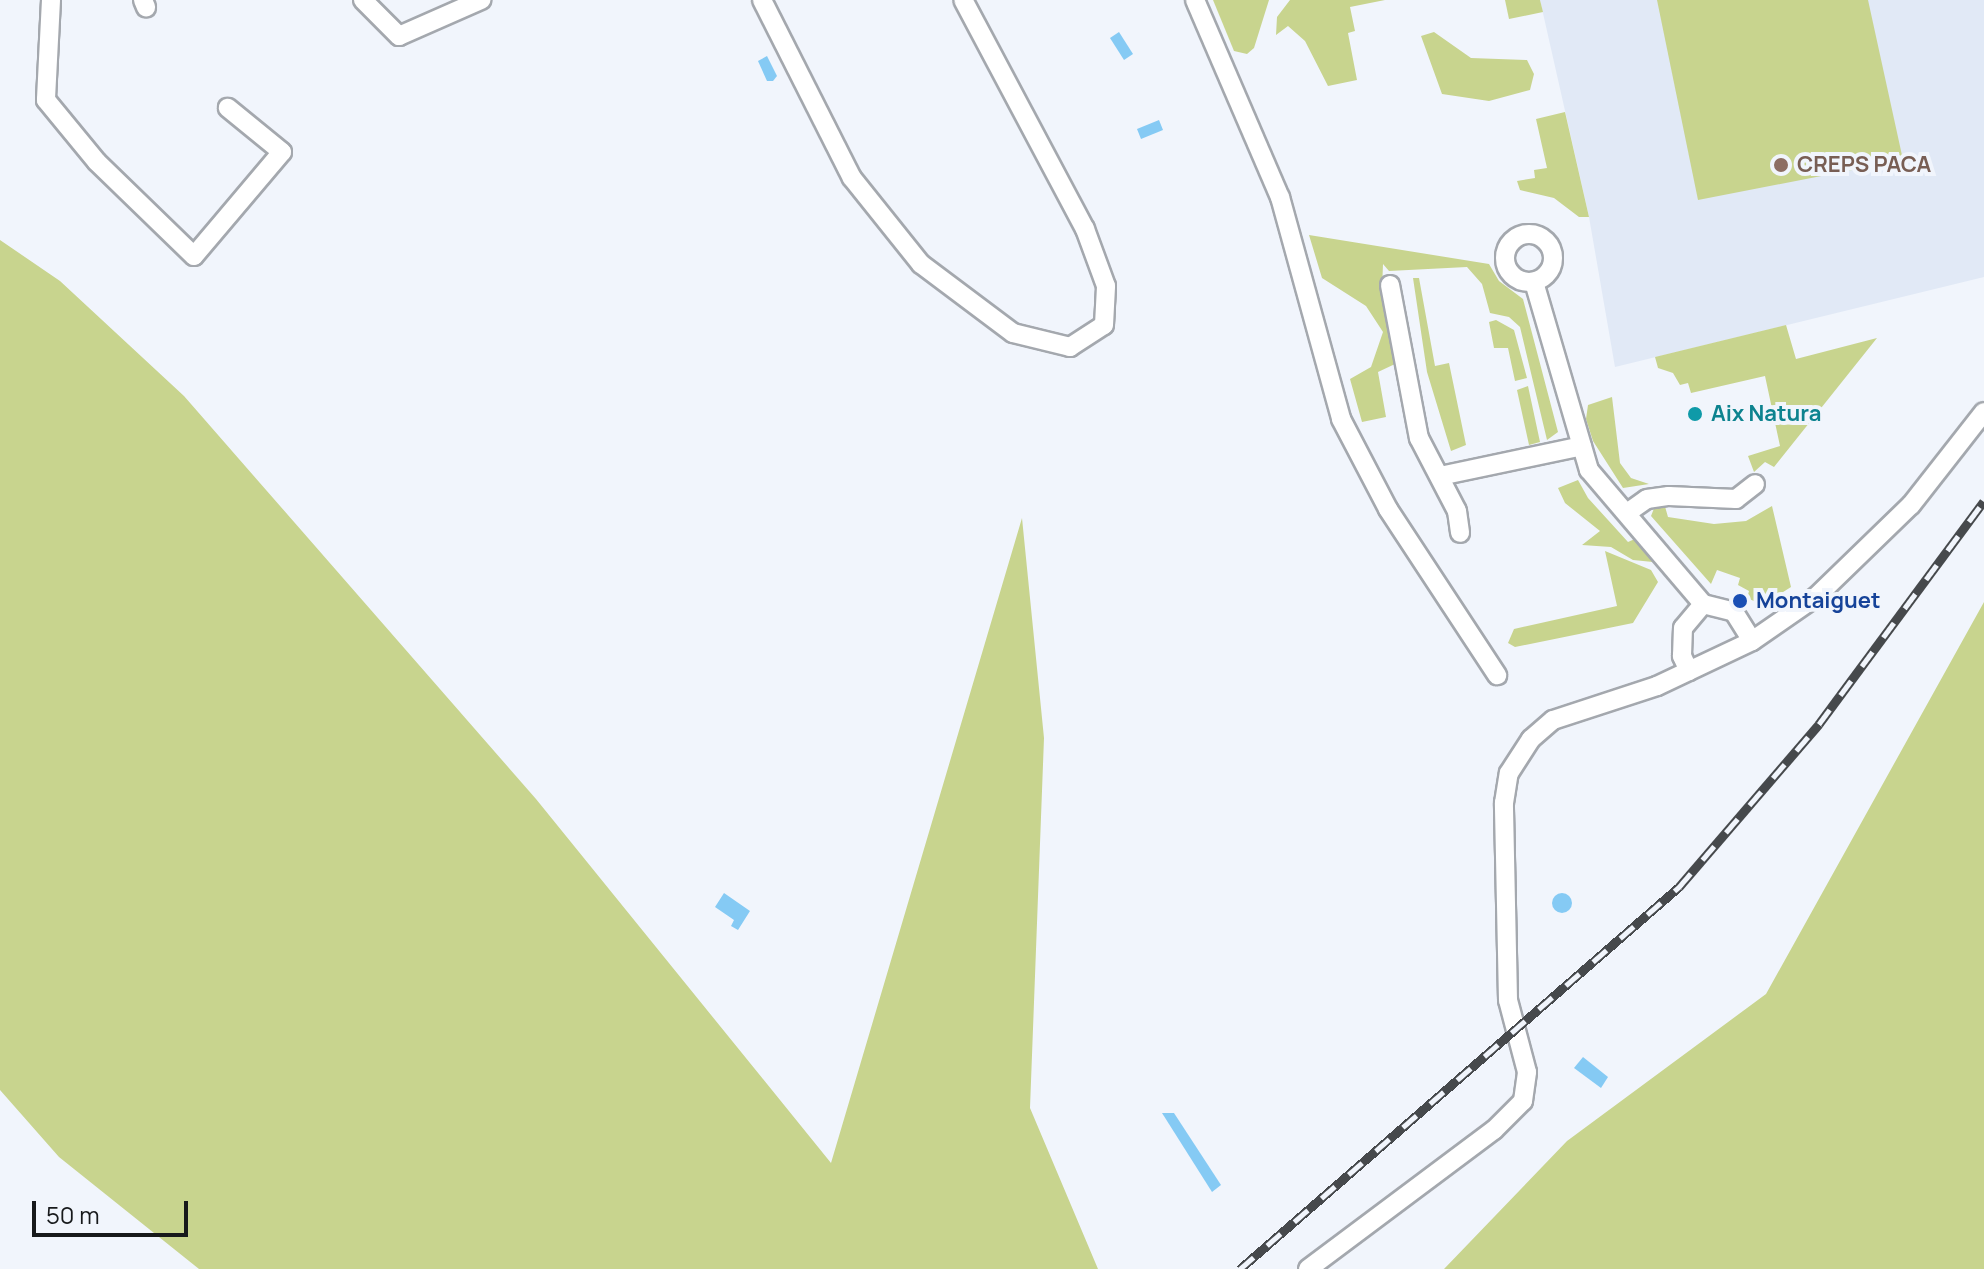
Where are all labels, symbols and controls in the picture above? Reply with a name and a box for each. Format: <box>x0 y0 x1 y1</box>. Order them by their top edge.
place label: CREPS PACA <box>1797 152 1931 178</box>
marker: CREPS PACA <box>1772 156 1790 174</box>
place label: Aix Natura <box>1711 401 1821 427</box>
marker: Aix Natura <box>1686 405 1704 423</box>
place label: Montaiguet <box>1756 588 1881 614</box>
marker: Montaiguet <box>1731 592 1749 610</box>
scale bar <box>36 1185 192 1235</box>
text: 50 m <box>46 1198 100 1231</box>

